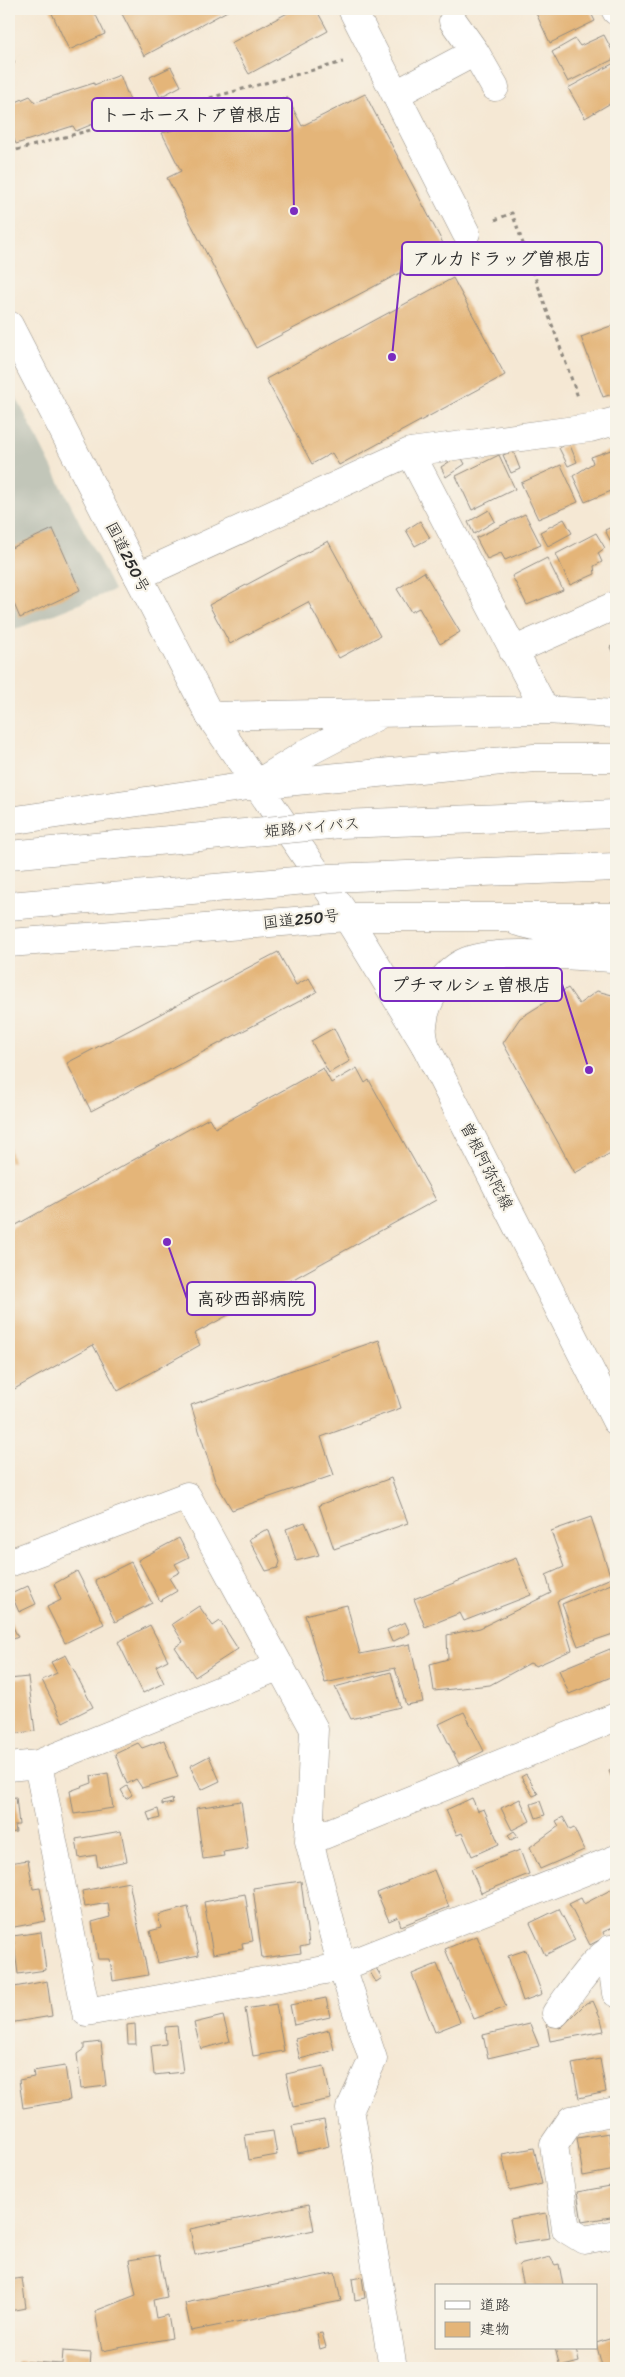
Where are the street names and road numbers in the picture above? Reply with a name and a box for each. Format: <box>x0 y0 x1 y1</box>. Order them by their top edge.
street label: 国道250号 <box>98 516 158 598</box>
street label: 姫路バイパス <box>263 808 361 846</box>
street label: 国道250号 <box>261 901 341 937</box>
street label: 曽根阿弥陀線 <box>452 1117 522 1215</box>

